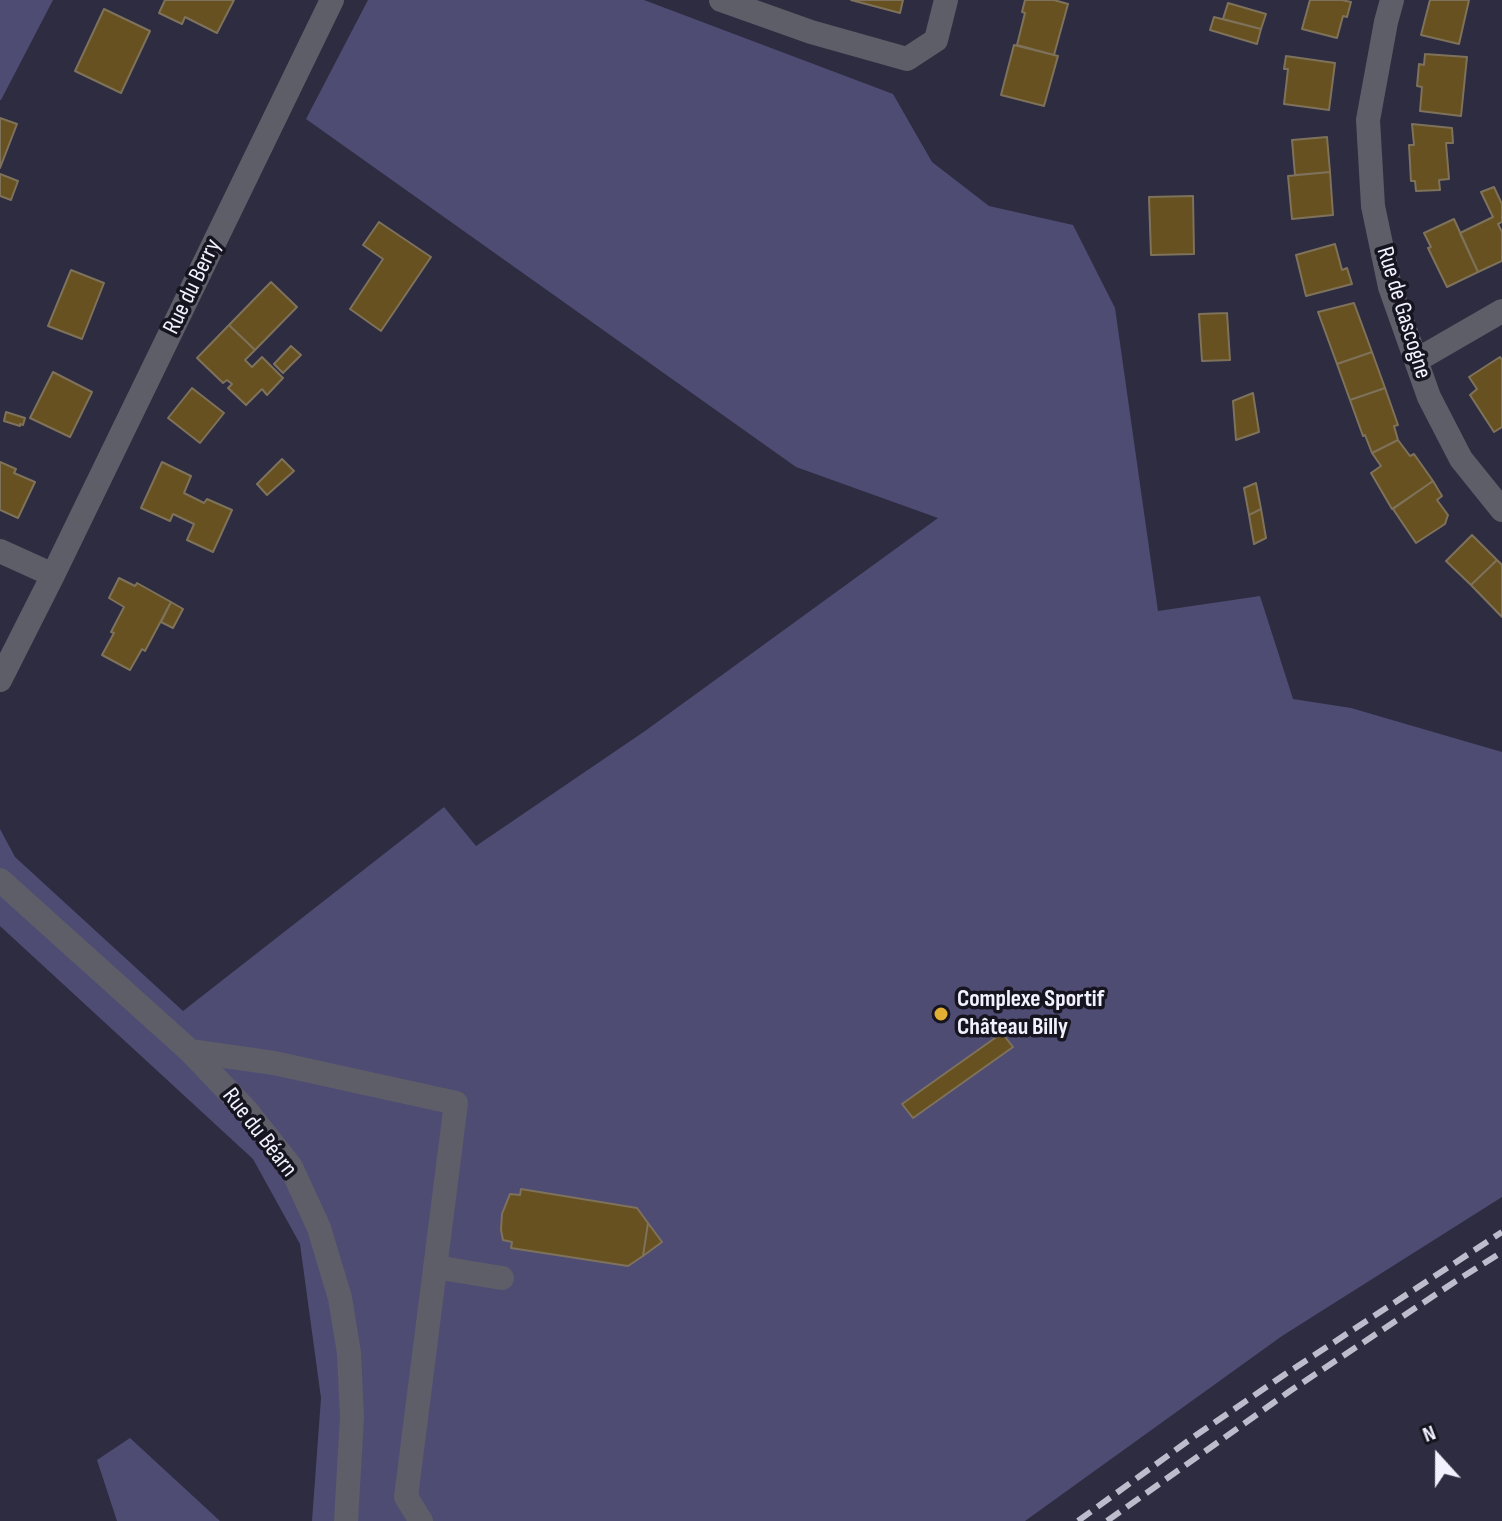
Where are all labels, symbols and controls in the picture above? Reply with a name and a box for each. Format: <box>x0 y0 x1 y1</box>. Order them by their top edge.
street label: Rue du Berry <box>158 235 228 339</box>
street label: Rue de Gascogne <box>1369 243 1437 383</box>
place label: Complexe Sportif Château Billy <box>957 986 1104 1042</box>
marker: Complexe Sportif Château Billy <box>932 1005 950 1023</box>
street label: Rue du Béarn <box>215 1083 303 1183</box>
north arrow <box>1398 1417 1478 1497</box>
text: N <box>1419 1419 1440 1449</box>

